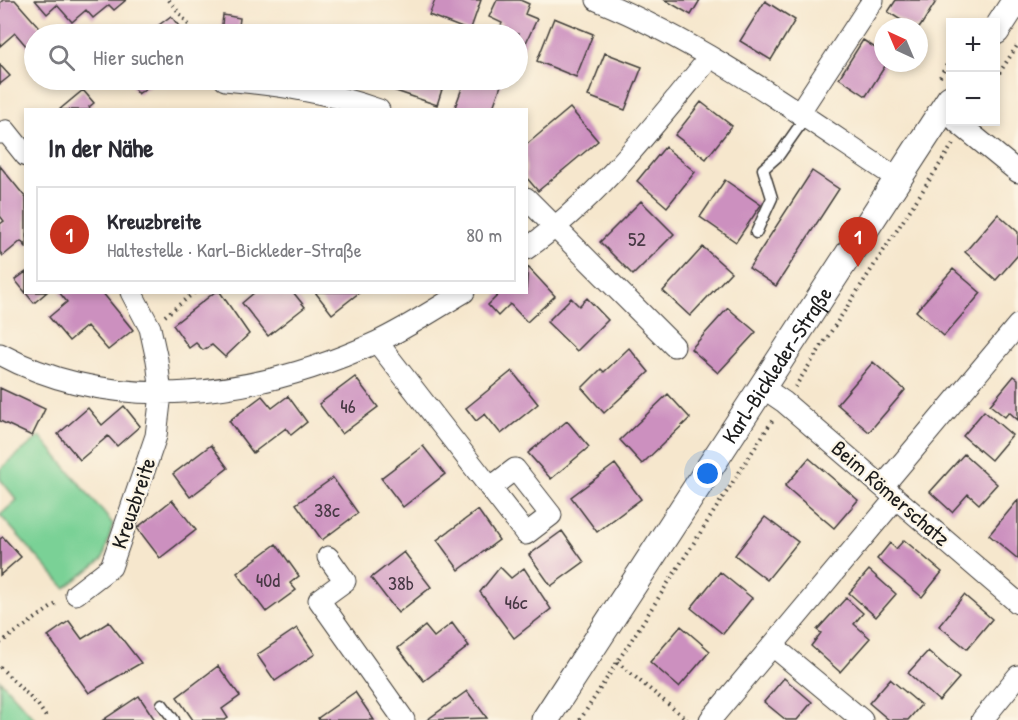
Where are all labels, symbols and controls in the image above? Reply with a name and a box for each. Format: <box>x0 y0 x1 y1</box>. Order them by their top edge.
north arrow <box>874 18 928 72</box>
map controls <box>946 18 1000 126</box>
button: + <box>946 18 1000 72</box>
search box <box>24 24 528 90</box>
icon: search <box>45 41 78 74</box>
text: Hier suchen <box>93 42 184 72</box>
button: − <box>946 72 1000 126</box>
text: In der Nähe <box>48 130 154 165</box>
text: Kreuzbreite <box>107 206 202 236</box>
pin: 1 <box>838 218 878 267</box>
text: 1 <box>66 221 73 248</box>
text: 80 m <box>466 221 502 248</box>
house number: 52 <box>628 225 647 252</box>
text: Haltestelle · Karl-Bickleder-Straße <box>107 236 362 263</box>
street label: Karl-Bickleder-Straße <box>714 280 839 449</box>
house number: 46 <box>340 392 356 419</box>
street label: Beim Römerschatz <box>825 433 957 553</box>
street label: Kreuzbreite <box>103 453 163 553</box>
your location <box>693 459 722 488</box>
house number: 38c <box>314 496 340 523</box>
house number: 40d <box>256 566 280 593</box>
house number: 38b <box>388 569 414 596</box>
house number: 46c <box>504 588 528 615</box>

